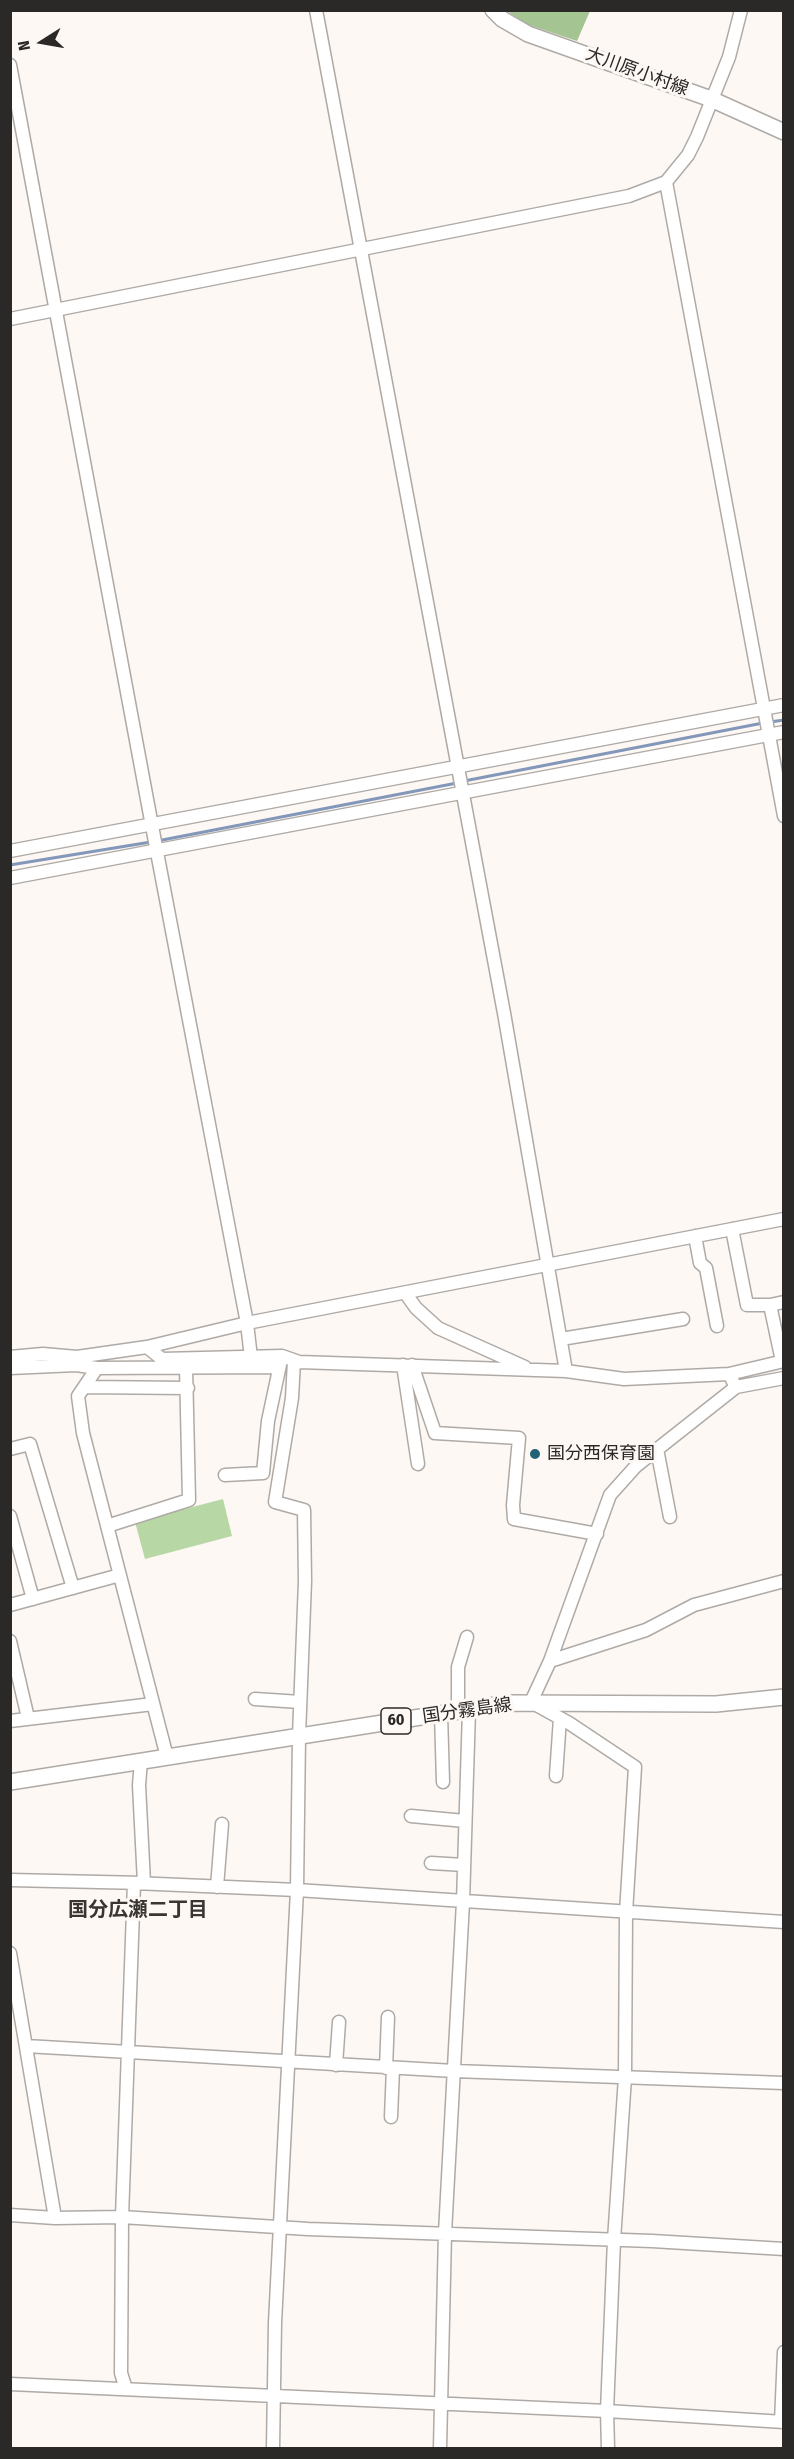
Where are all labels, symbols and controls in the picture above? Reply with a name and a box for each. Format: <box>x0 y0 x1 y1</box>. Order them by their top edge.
north arrow <box>12 12 72 72</box>
text: N <box>14 39 34 52</box>
street label: 大川原小村線 <box>583 43 691 101</box>
place label: 国分西保育園 <box>547 1443 655 1465</box>
marker: 国分西保育園 <box>528 1447 542 1461</box>
street label: 国分霧島線 <box>421 1694 513 1728</box>
road number: 60 <box>381 1708 411 1734</box>
district label: 国分広瀬二丁目 <box>68 1898 208 1922</box>

